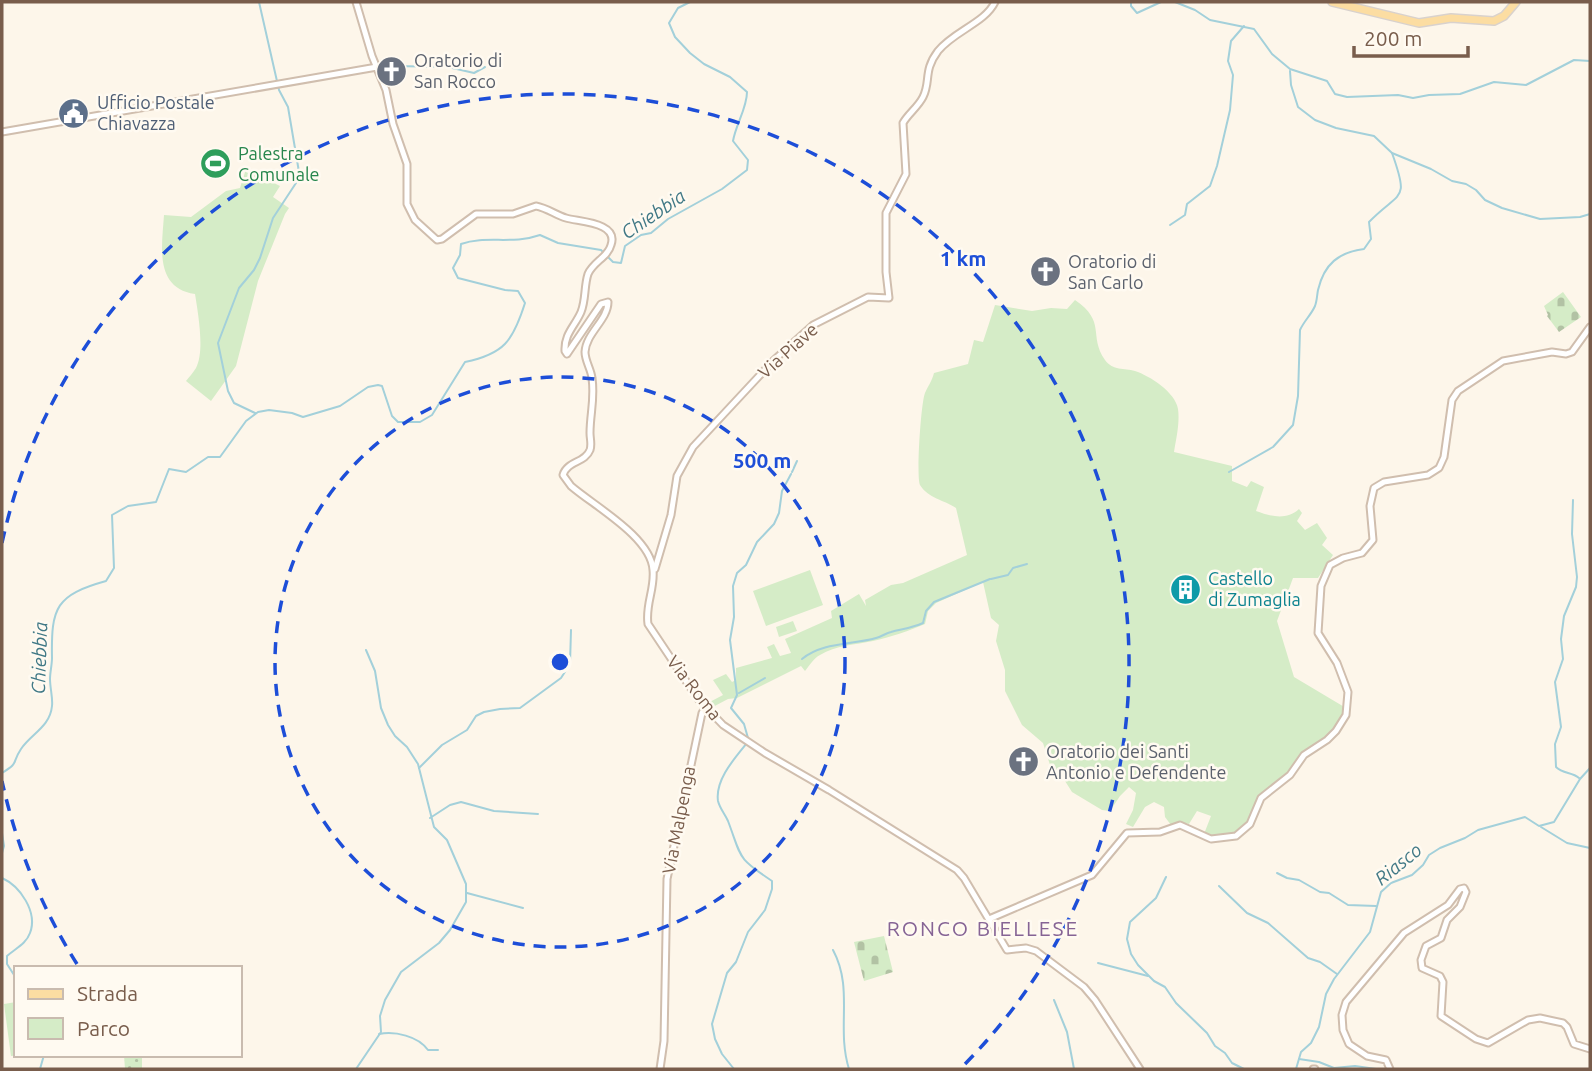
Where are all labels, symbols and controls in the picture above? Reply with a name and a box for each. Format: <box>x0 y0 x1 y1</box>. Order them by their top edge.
scale bar <box>1354 14 1468 58</box>
text: 200 m <box>1364 26 1422 50</box>
place label: Oratorio di San Rocco <box>414 50 502 91</box>
church icon: Oratorio di San Rocco <box>374 54 408 88</box>
place label: Ufficio Postale Chiavazza <box>97 92 215 133</box>
public building icon: Ufficio Postale Chiavazza <box>57 96 91 130</box>
place label: Palestra Comunale <box>238 143 320 184</box>
sports icon: Palestra Comunale <box>198 147 232 181</box>
water label: Chiebbia <box>617 185 689 243</box>
text: 1 km <box>940 246 986 270</box>
place label: Oratorio di San Carlo <box>1068 251 1156 292</box>
church icon: Oratorio di San Carlo <box>1028 255 1062 289</box>
street label: Via Piave <box>754 318 821 382</box>
text: 500 m <box>733 448 791 472</box>
place label: Castello di Zumaglia <box>1208 568 1301 609</box>
building icon: Castello di Zumaglia <box>1168 572 1202 606</box>
water label: Chiebbia <box>27 621 51 695</box>
centre of rings <box>548 650 572 674</box>
street label: Via Roma <box>663 651 726 724</box>
place label: Oratorio dei Santi Antonio e Defendente <box>1046 741 1226 782</box>
church icon: Oratorio dei Santi Antonio e Defendente <box>1006 745 1040 779</box>
street label: Via Malpenga <box>658 764 698 876</box>
water label: Riasco <box>1370 839 1426 889</box>
district label: RONCO BIELLESE <box>887 916 1079 940</box>
legend <box>14 966 242 1057</box>
text: Strada <box>77 981 138 1005</box>
text: Parco <box>77 1016 130 1040</box>

